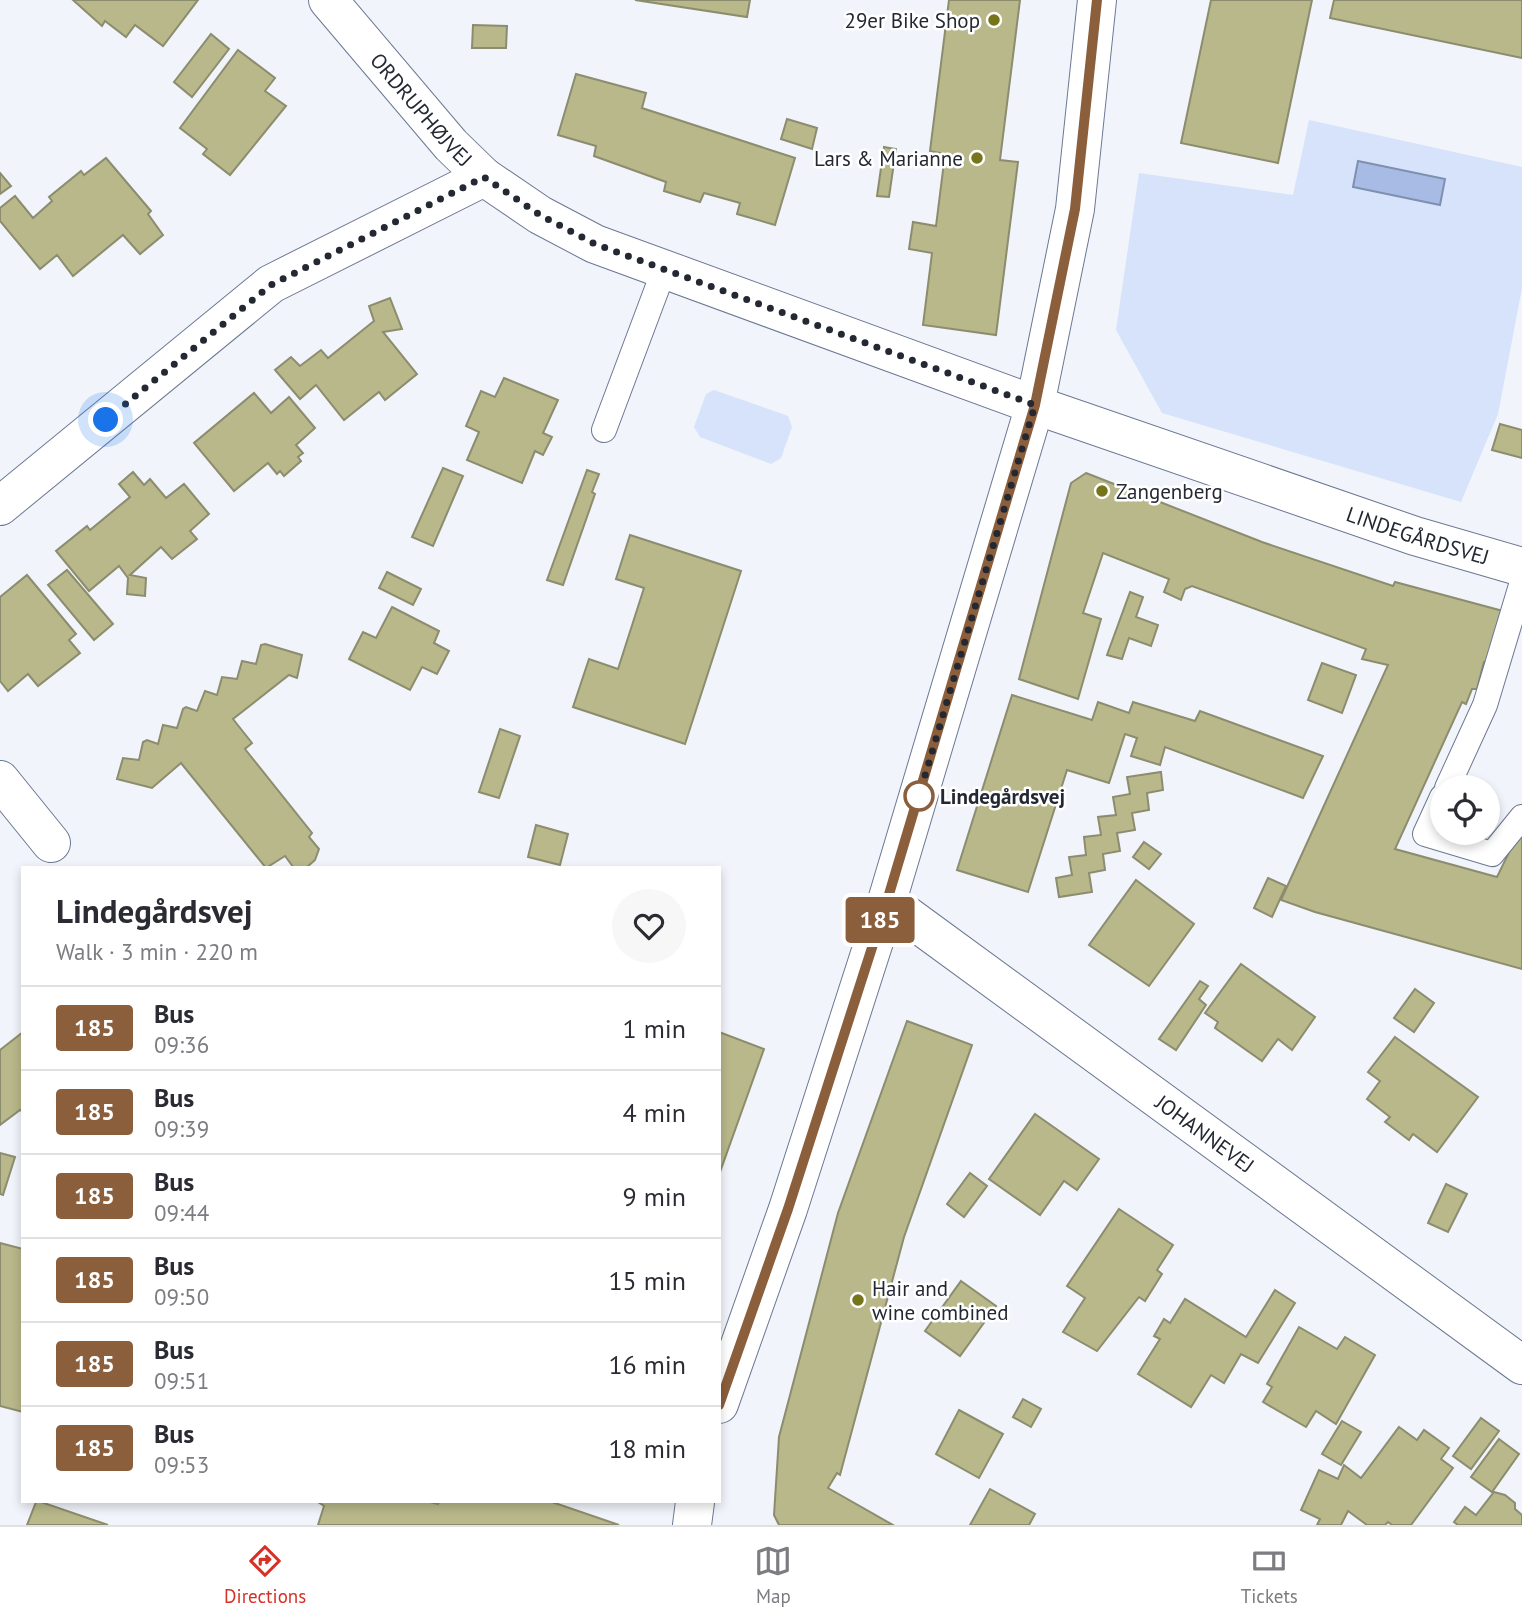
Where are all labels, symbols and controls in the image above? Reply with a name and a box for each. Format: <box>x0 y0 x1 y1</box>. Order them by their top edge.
place label: 29er Bike Shop <box>844 7 980 34</box>
marker: 29er Bike Shop <box>986 12 1002 28</box>
street label: ORDRUPHØJVEJ <box>365 47 478 172</box>
place label: Lars & Marianne <box>814 145 963 172</box>
marker: Lars & Marianne <box>969 150 985 166</box>
your location <box>88 402 123 437</box>
place label: Zangenberg <box>1116 478 1223 505</box>
marker: Zangenberg <box>1094 483 1110 499</box>
street label: LINDEGÅRDSVEJ <box>1343 500 1492 570</box>
map controls <box>1430 775 1500 845</box>
button: locate <box>1430 775 1500 845</box>
marker: Lindegårdsvej <box>904 781 934 811</box>
place label: Lindegårdsvej <box>940 783 1065 810</box>
text: Lindegårdsvej <box>56 889 253 932</box>
button: heart <box>612 889 686 963</box>
line badge: 185 <box>840 897 920 943</box>
text: 185 <box>860 904 900 935</box>
text: Walk · 3 min · 220 m <box>56 937 258 966</box>
text: Bus <box>154 997 194 1030</box>
text: 185 <box>74 1012 115 1043</box>
text: 1 min <box>623 1012 686 1045</box>
text: 09:36 <box>154 1030 209 1059</box>
text: Bus <box>154 1081 194 1114</box>
street label: JOHANNEVEJ <box>1150 1088 1260 1179</box>
text: 185 <box>74 1096 115 1127</box>
text: 4 min <box>623 1096 686 1129</box>
text: 09:39 <box>154 1114 209 1143</box>
text: Bus <box>154 1165 194 1198</box>
text: 185 <box>74 1180 115 1211</box>
text: 9 min <box>623 1180 686 1213</box>
text: 09:44 <box>154 1198 209 1227</box>
text: Bus <box>154 1249 194 1282</box>
text: 185 <box>74 1264 115 1295</box>
text: 15 min <box>608 1264 686 1297</box>
place label: Hair and wine combined <box>872 1275 1009 1326</box>
text: 09:50 <box>154 1282 209 1311</box>
marker: Hair and wine combined <box>850 1292 866 1308</box>
text: Bus <box>154 1333 194 1366</box>
text: 185 <box>74 1348 115 1379</box>
text: 16 min <box>608 1348 686 1381</box>
text: 09:51 <box>154 1366 209 1395</box>
text: Bus <box>154 1417 194 1450</box>
text: 185 <box>74 1432 115 1463</box>
text: 18 min <box>608 1432 686 1465</box>
text: 09:53 <box>154 1450 209 1479</box>
tab: Directions <box>224 1542 306 1608</box>
tab: Map <box>754 1542 792 1608</box>
tab: Tickets <box>1241 1542 1298 1608</box>

